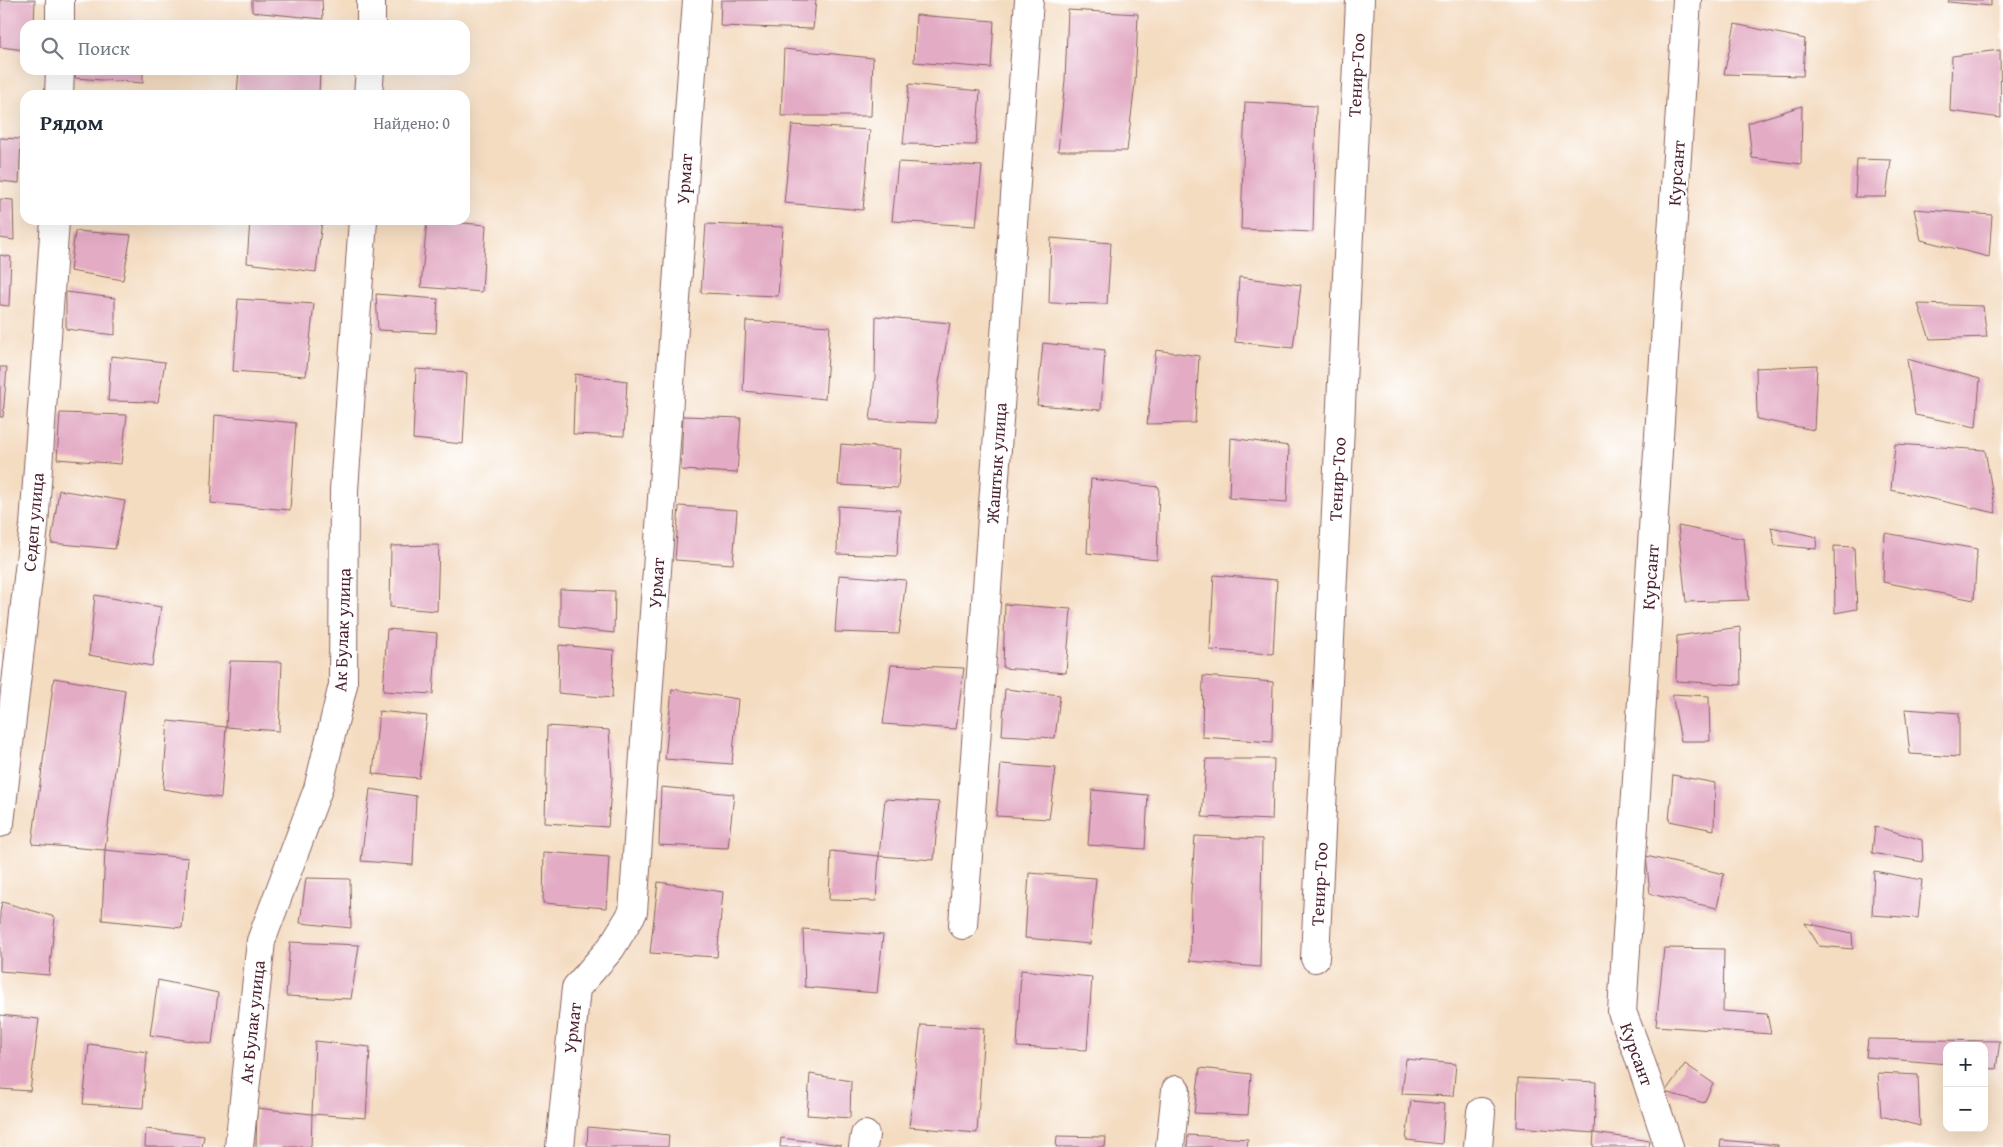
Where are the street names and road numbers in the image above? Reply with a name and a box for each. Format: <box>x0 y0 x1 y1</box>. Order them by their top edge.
street label: Тенир-Тоо <box>1340 32 1372 118</box>
street label: Курсант <box>1660 139 1692 207</box>
street label: Урмат <box>669 152 699 205</box>
street label: Жаштык улица <box>978 401 1014 526</box>
street label: Тенир-Тоо <box>1321 436 1353 522</box>
street label: Седеп улица <box>15 471 51 573</box>
street label: Курсант <box>1634 543 1666 611</box>
street label: Урмат <box>641 556 671 609</box>
street label: Ак Булак улица <box>326 567 358 692</box>
street label: Тенир-Тоо <box>1303 841 1335 927</box>
street label: Ак Булак улица <box>232 958 272 1085</box>
street label: Урмат <box>556 1001 588 1055</box>
street label: Курсант <box>1613 1019 1661 1090</box>

